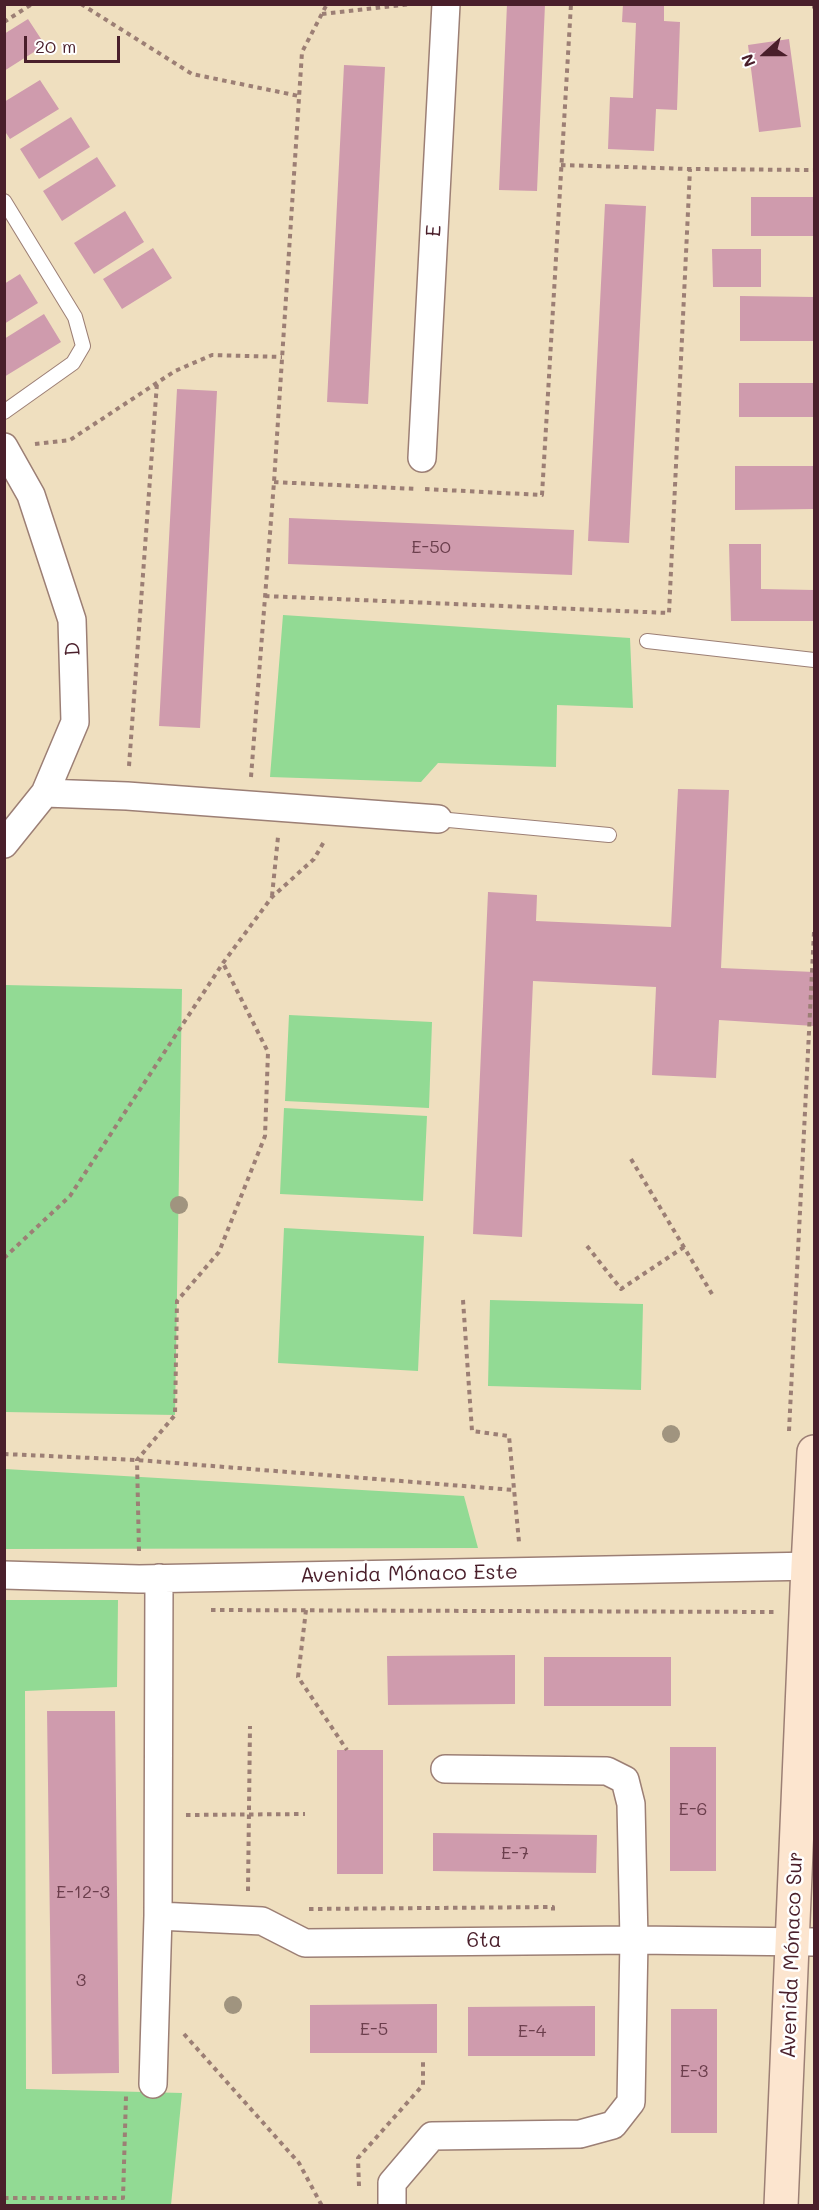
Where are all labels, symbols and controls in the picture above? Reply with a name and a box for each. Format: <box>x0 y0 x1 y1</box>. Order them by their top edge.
scale bar <box>27 24 123 62</box>
north arrow <box>735 24 795 84</box>
text: 20 m <box>35 34 76 58</box>
text: N <box>736 51 760 70</box>
street label: E <box>421 224 447 238</box>
house number: E-50 <box>411 536 451 558</box>
street label: D <box>60 641 86 657</box>
street label: Avenida Mónaco Este <box>300 1560 518 1588</box>
house number: E-6 <box>679 1798 707 1820</box>
house number: E-7 <box>501 1842 529 1864</box>
street label: Avenida Mónaco Sur <box>776 1851 808 2059</box>
house number: E-12-3 <box>56 1881 110 1903</box>
street label: 6ta <box>466 1928 502 1954</box>
house number: 3 <box>76 1969 86 1991</box>
house number: E-5 <box>360 2018 388 2040</box>
house number: E-4 <box>518 2020 546 2042</box>
house number: E-3 <box>680 2060 708 2082</box>

